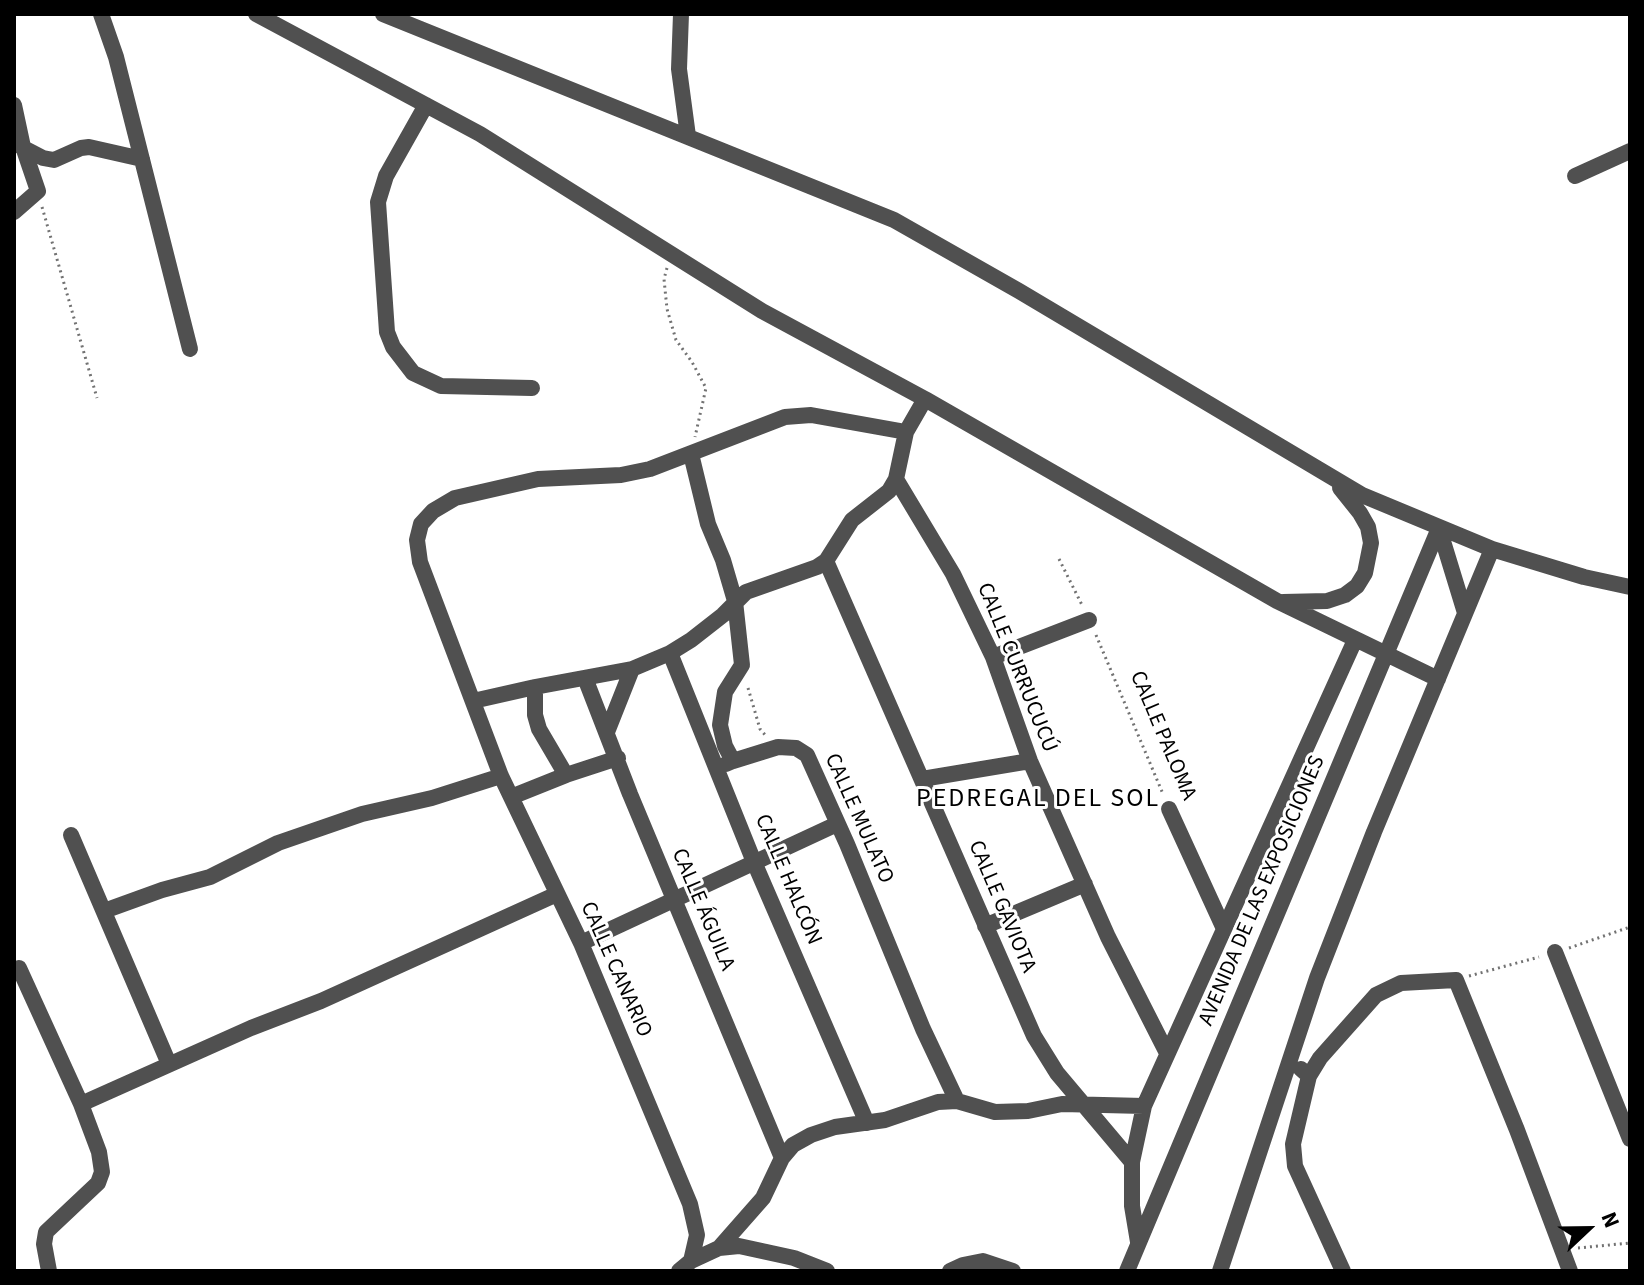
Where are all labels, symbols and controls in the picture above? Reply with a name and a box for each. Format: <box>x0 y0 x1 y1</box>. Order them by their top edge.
street label: CALLE CURRUCUCÚ <box>970 579 1062 757</box>
street label: CALLE PALOMA <box>1123 667 1201 805</box>
street label: CALLE MULATO <box>818 750 898 888</box>
street label: AVENIDA DE LAS EXPOSICIONES <box>1194 752 1332 1030</box>
district label: PEDREGAL DEL SOL <box>916 784 1160 816</box>
street label: CALLE HALCÓN <box>748 811 826 949</box>
street label: CALLE GAVIOTA <box>961 837 1041 977</box>
street label: CALLE ÁGUILA <box>664 845 740 975</box>
street label: CALLE CANARIO <box>573 898 657 1042</box>
north arrow <box>1548 1189 1628 1269</box>
text: N <box>1593 1207 1628 1233</box>

